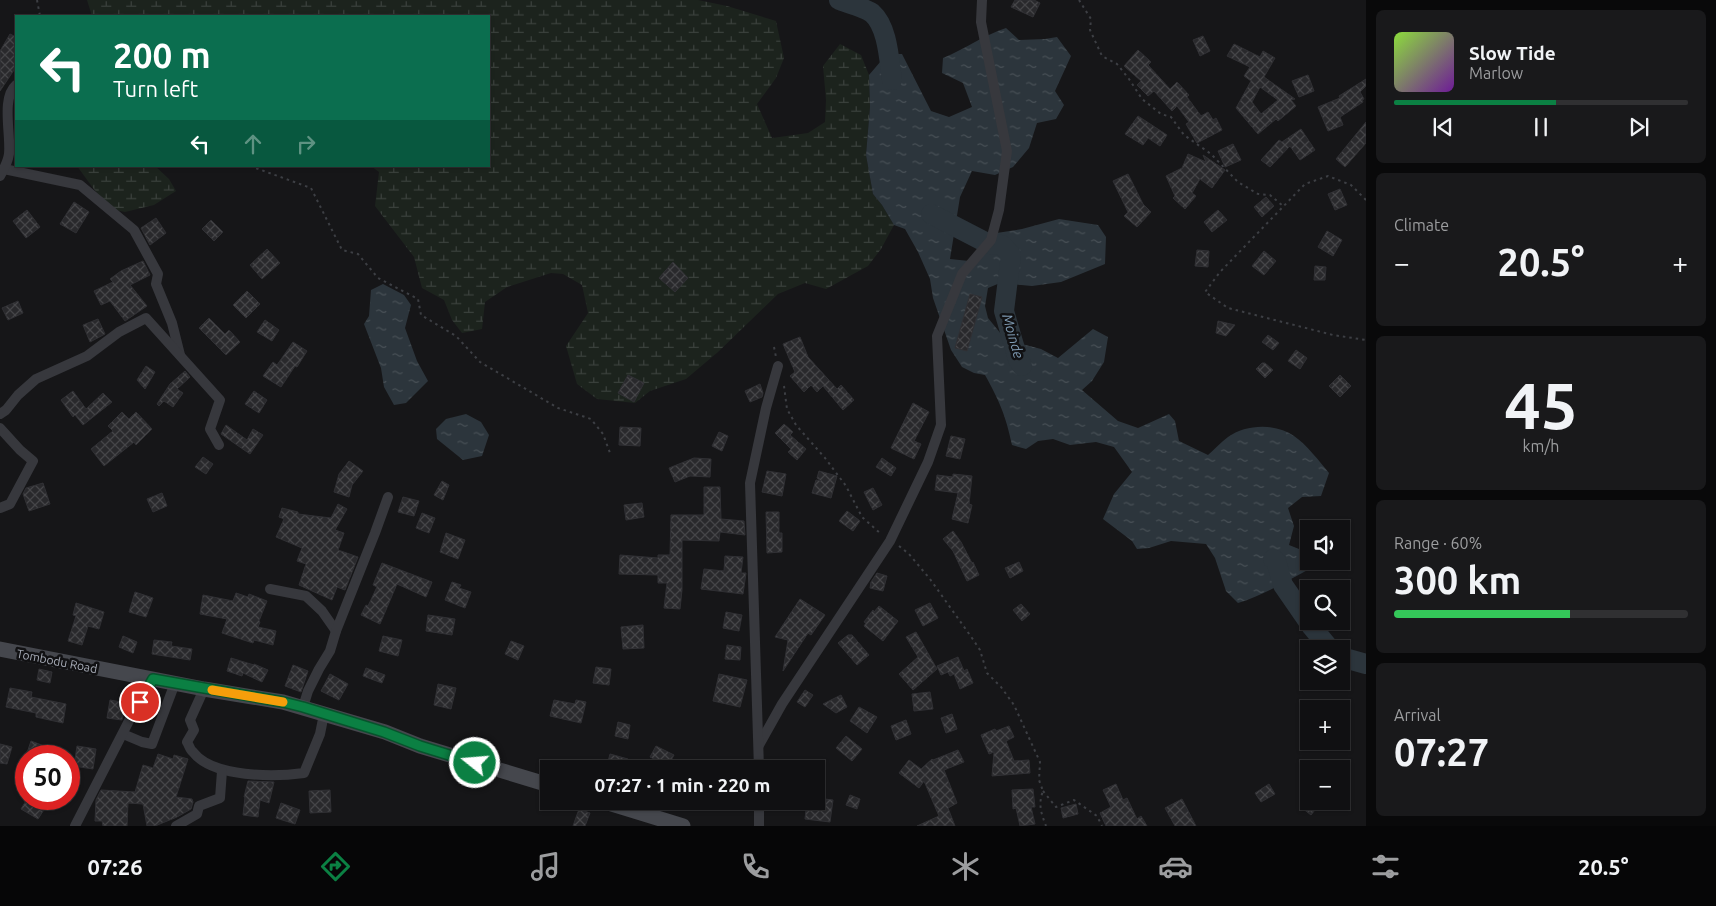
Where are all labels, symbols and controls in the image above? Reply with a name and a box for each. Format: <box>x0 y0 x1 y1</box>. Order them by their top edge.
icon: left <box>30 35 95 100</box>
text: 200 m <box>113 35 211 75</box>
text: Slow Tide <box>1469 42 1556 64</box>
text: Marlow <box>1469 64 1523 82</box>
text: Turn left <box>113 76 198 101</box>
icon: previous <box>1429 113 1457 141</box>
icon: pause <box>1527 113 1555 141</box>
icon: next <box>1625 113 1653 141</box>
icon: left <box>186 130 214 158</box>
icon: ahead <box>239 130 267 158</box>
icon: right <box>292 130 320 158</box>
text: Climate <box>1394 216 1449 234</box>
text: 20.5° <box>1497 241 1585 283</box>
text: − <box>1394 247 1410 278</box>
text: + <box>1672 247 1688 278</box>
water label: Moinde <box>999 312 1027 360</box>
text: 45 <box>1504 368 1578 441</box>
text: km/h <box>1523 437 1559 455</box>
map controls <box>1300 520 1350 810</box>
button: sound <box>1300 520 1350 570</box>
text: Range · 60% <box>1394 534 1482 552</box>
text: 300 km <box>1394 559 1521 601</box>
button: search <box>1300 580 1350 630</box>
button: layers <box>1300 640 1350 690</box>
street label: Tombodu Road <box>16 647 98 675</box>
pin <box>119 681 161 723</box>
icon: arrive <box>126 688 154 716</box>
button: + <box>1300 700 1350 750</box>
text: Arrival <box>1394 706 1441 724</box>
text: 07:27 <box>1394 731 1489 773</box>
position arrow <box>448 736 500 788</box>
speed limit sign: 50 <box>15 745 80 810</box>
button: − <box>1300 760 1350 810</box>
text: 07:27 · 1 min · 220 m <box>595 774 770 796</box>
icon: directions <box>318 849 353 884</box>
icon: music <box>528 849 563 884</box>
icon: phone <box>738 849 773 884</box>
icon: climate <box>948 849 983 884</box>
icon: car <box>1158 849 1193 884</box>
icon: filters <box>1368 849 1403 884</box>
text: 07:26 <box>88 854 143 879</box>
text: 20.5° <box>1578 854 1628 879</box>

